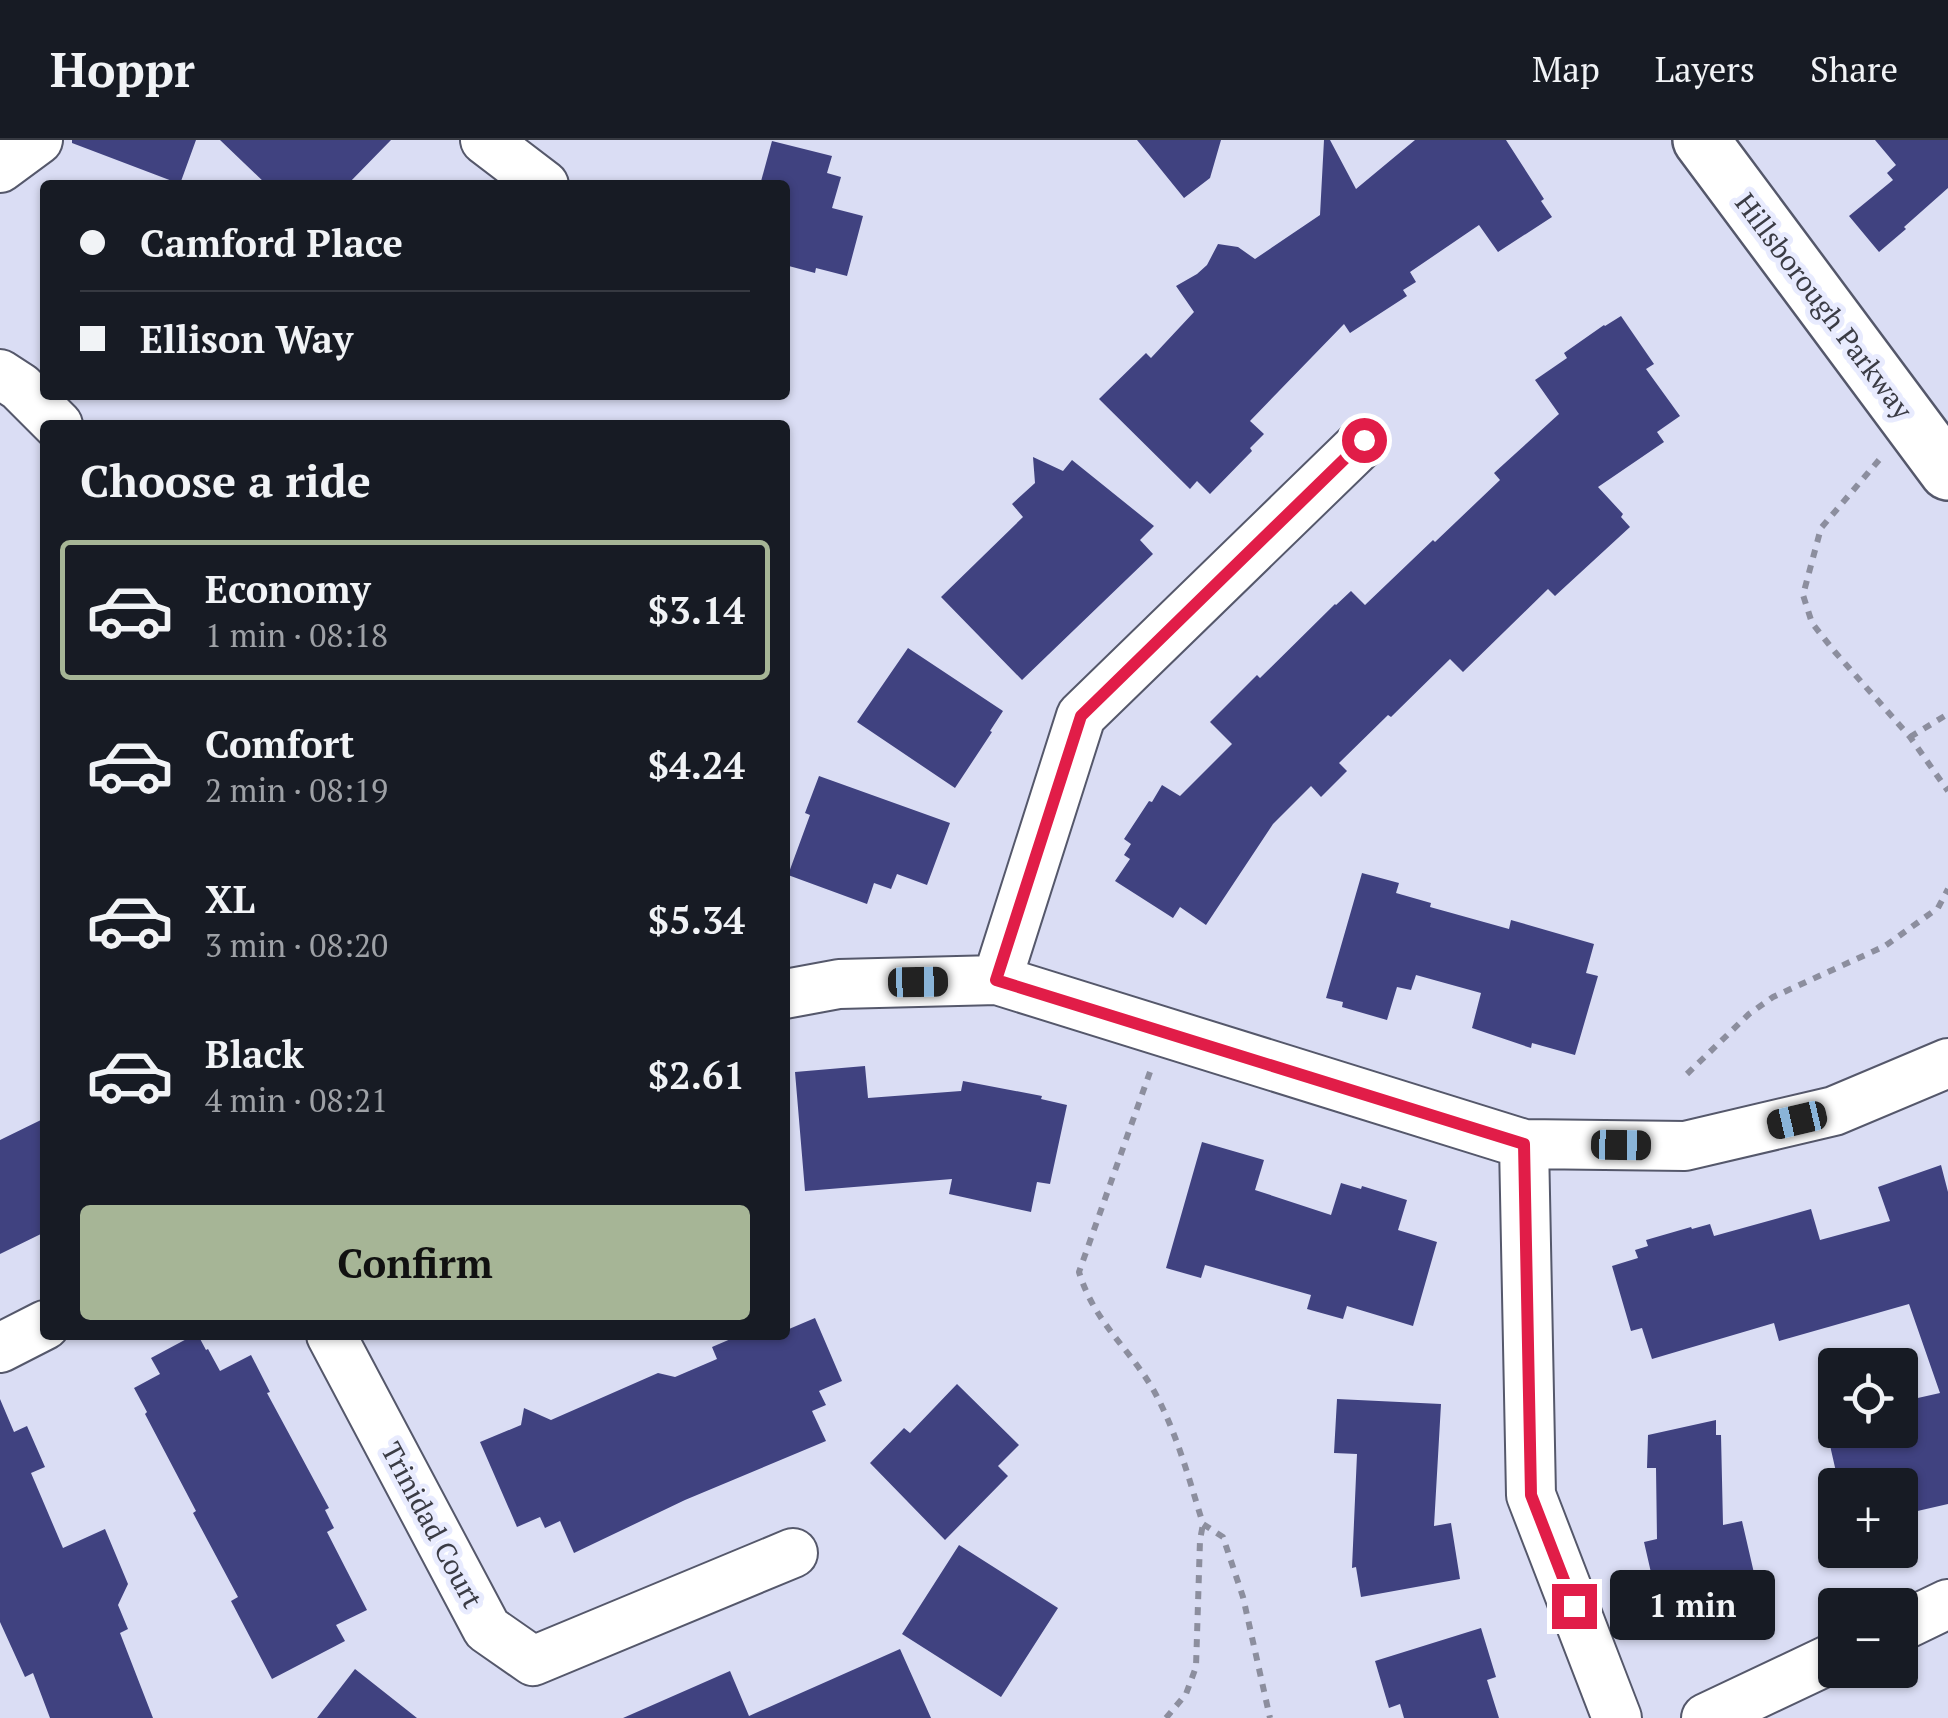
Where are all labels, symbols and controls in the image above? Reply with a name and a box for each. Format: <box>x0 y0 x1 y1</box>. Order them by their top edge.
text: Hoppr <box>50 37 195 101</box>
text: Map <box>1532 46 1600 92</box>
text: Layers <box>1655 46 1755 92</box>
text: Share <box>1810 46 1898 92</box>
street label: Hillsborough Parkway <box>1727 185 1922 427</box>
text: Camford Place <box>140 218 403 268</box>
text: Ellison Way <box>140 314 353 364</box>
route start <box>1342 418 1387 463</box>
text: Choose a ride <box>80 450 371 510</box>
text: Economy <box>205 564 371 614</box>
icon: car <box>85 565 175 655</box>
text: $3.14 <box>648 585 745 635</box>
text: 1 min · 08:18 <box>205 614 388 656</box>
text: Comfort <box>205 719 354 769</box>
icon: car <box>85 720 175 810</box>
text: $4.24 <box>648 740 745 790</box>
text: 2 min · 08:19 <box>205 769 388 811</box>
text: XL <box>205 874 255 924</box>
icon: car <box>85 875 175 965</box>
text: $5.34 <box>648 895 745 945</box>
text: 3 min · 08:20 <box>205 924 388 966</box>
car <box>888 966 948 998</box>
text: Black <box>205 1029 304 1079</box>
icon: car <box>85 1030 175 1120</box>
text: $2.61 <box>648 1050 745 1100</box>
text: 4 min · 08:21 <box>205 1079 388 1121</box>
car <box>1764 1099 1830 1141</box>
car <box>1591 1129 1651 1161</box>
button: Confirm <box>80 1205 750 1320</box>
map controls <box>1818 1348 1918 1688</box>
button: locate <box>1818 1348 1918 1448</box>
street label: Trinidad Court <box>373 1435 492 1615</box>
button: + <box>1818 1468 1918 1568</box>
callout: 1 min <box>1609 1571 1774 1641</box>
route end <box>1552 1584 1597 1629</box>
text: 1 min <box>1649 1584 1736 1626</box>
button: − <box>1818 1588 1918 1688</box>

